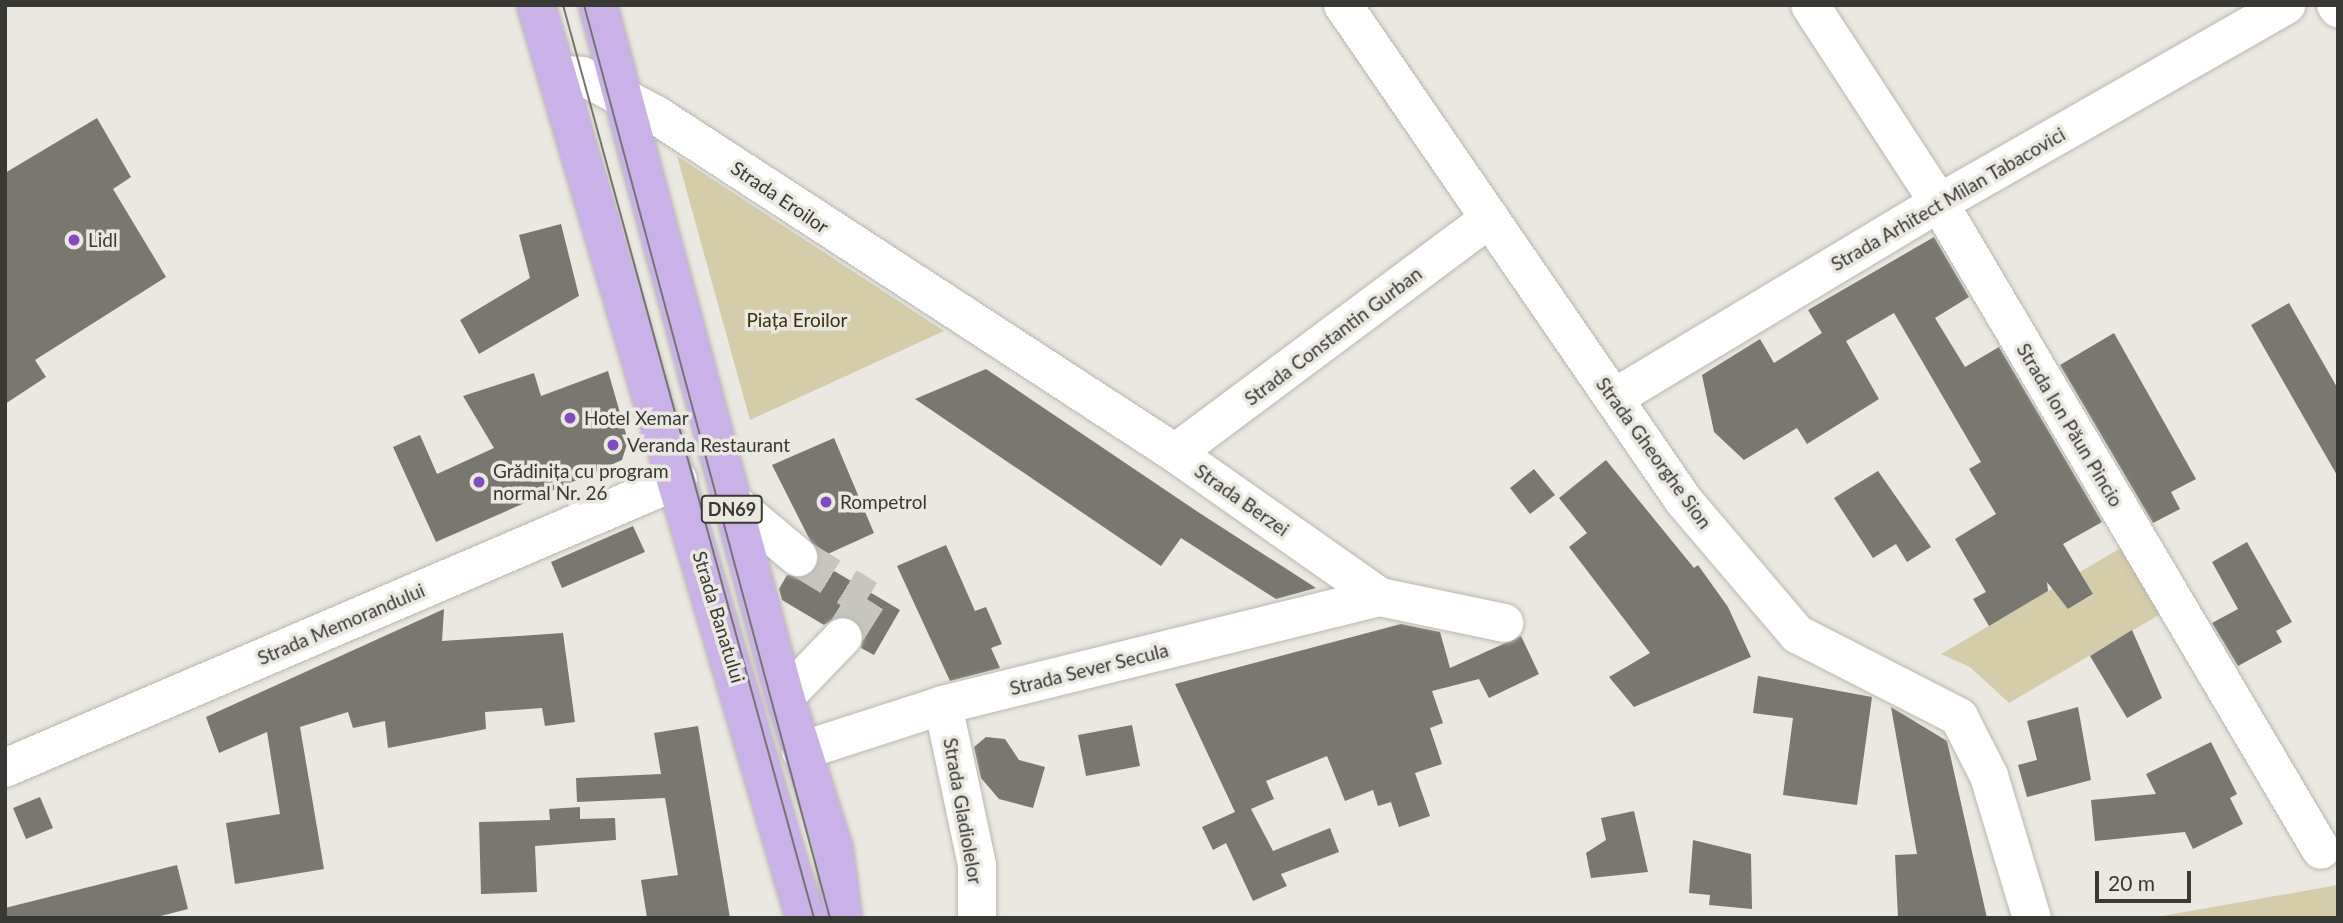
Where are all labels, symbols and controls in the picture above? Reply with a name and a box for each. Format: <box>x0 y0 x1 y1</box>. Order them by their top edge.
street label: Strada Arhitect Milan Tabacovici <box>1826 122 2070 276</box>
street label: Strada Eroilor <box>727 156 833 238</box>
place label: Lidl <box>88 229 117 251</box>
marker: Lidl <box>66 232 82 248</box>
street label: Strada Constantin Gurban <box>1240 262 1426 410</box>
park label: Piața Eroilor <box>746 309 848 331</box>
street label: Strada Ion Păun Pincio <box>2012 339 2128 511</box>
street label: Strada Gheorghe Sion <box>1592 373 1716 533</box>
place label: Hotel Xemar <box>584 407 689 429</box>
marker: Hotel Xemar <box>562 410 578 426</box>
place label: Veranda Restaurant <box>627 434 790 456</box>
marker: Veranda Restaurant <box>605 437 621 453</box>
street label: Strada Berzei <box>1190 459 1294 541</box>
place label: Grădinița cu program normal Nr. 26 <box>493 460 669 504</box>
marker: Grădinița cu program normal Nr. 26 <box>471 474 487 490</box>
place label: Rompetrol <box>840 491 927 513</box>
road number: DN69 <box>700 494 764 524</box>
marker: Rompetrol <box>818 494 834 510</box>
street label: Strada Banatului <box>688 548 750 686</box>
street label: Strada Memorandului <box>254 578 428 670</box>
street label: Strada Sever Secula <box>1007 638 1171 700</box>
street label: Strada Gladiolelor <box>939 736 987 886</box>
scale bar <box>2098 856 2194 900</box>
text: 20 m <box>2108 870 2155 895</box>

